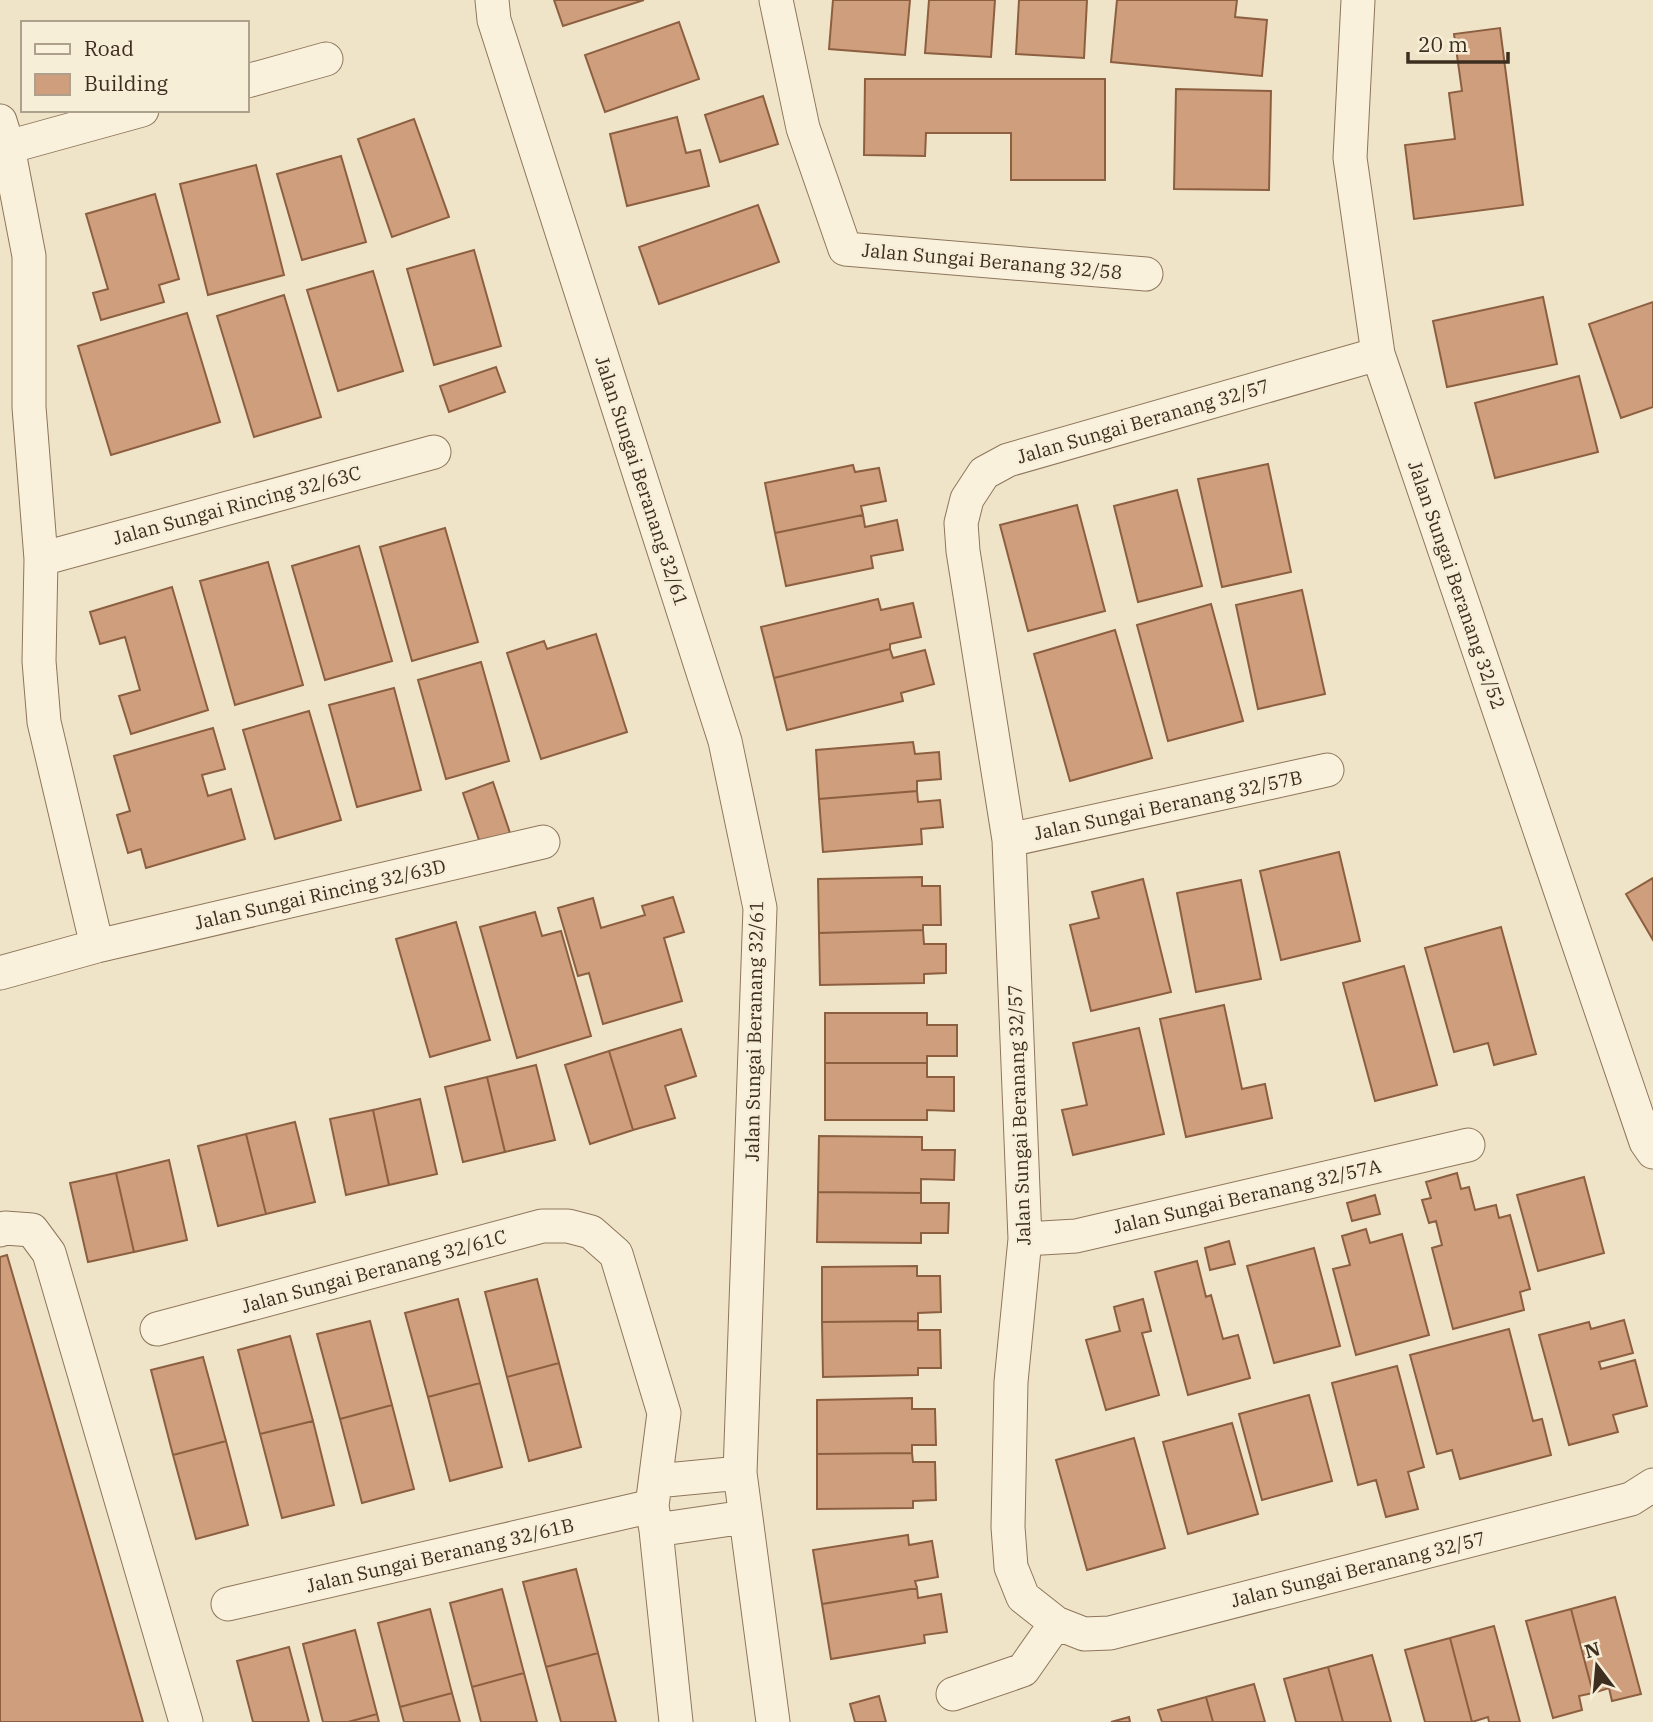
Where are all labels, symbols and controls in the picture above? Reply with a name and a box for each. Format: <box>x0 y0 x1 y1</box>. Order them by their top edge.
legend <box>21 21 248 112</box>
scale bar <box>1408 21 1508 65</box>
text: 20 m <box>1418 30 1468 58</box>
text: Road <box>84 34 134 62</box>
text: Building <box>84 69 169 97</box>
street label: Jalan Sungai Beranang 32/58 <box>861 238 1123 284</box>
street label: Jalan Sungai Beranang 32/61 <box>590 353 694 609</box>
street label: Jalan Sungai Beranang 32/57 <box>1014 373 1272 469</box>
street label: Jalan Sungai Beranang 32/52 <box>1403 458 1511 712</box>
street label: Jalan Sungai Rincing 32/63C <box>110 460 364 550</box>
street label: Jalan Sungai Beranang 32/57B <box>1031 765 1305 845</box>
street label: Jalan Sungai Rincing 32/63D <box>192 853 448 935</box>
street label: Jalan Sungai Beranang 32/61 <box>740 900 768 1162</box>
street label: Jalan Sungai Beranang 32/57 <box>1002 984 1036 1246</box>
street label: Jalan Sungai Beranang 32/57A <box>1111 1153 1383 1239</box>
street label: Jalan Sungai Beranang 32/61C <box>239 1224 509 1318</box>
street label: Jalan Sungai Beranang 32/61B <box>304 1512 576 1598</box>
street label: Jalan Sungai Beranang 32/57 <box>1228 1526 1488 1612</box>
north arrow <box>1562 1631 1632 1701</box>
text: N <box>1582 1636 1603 1663</box>

